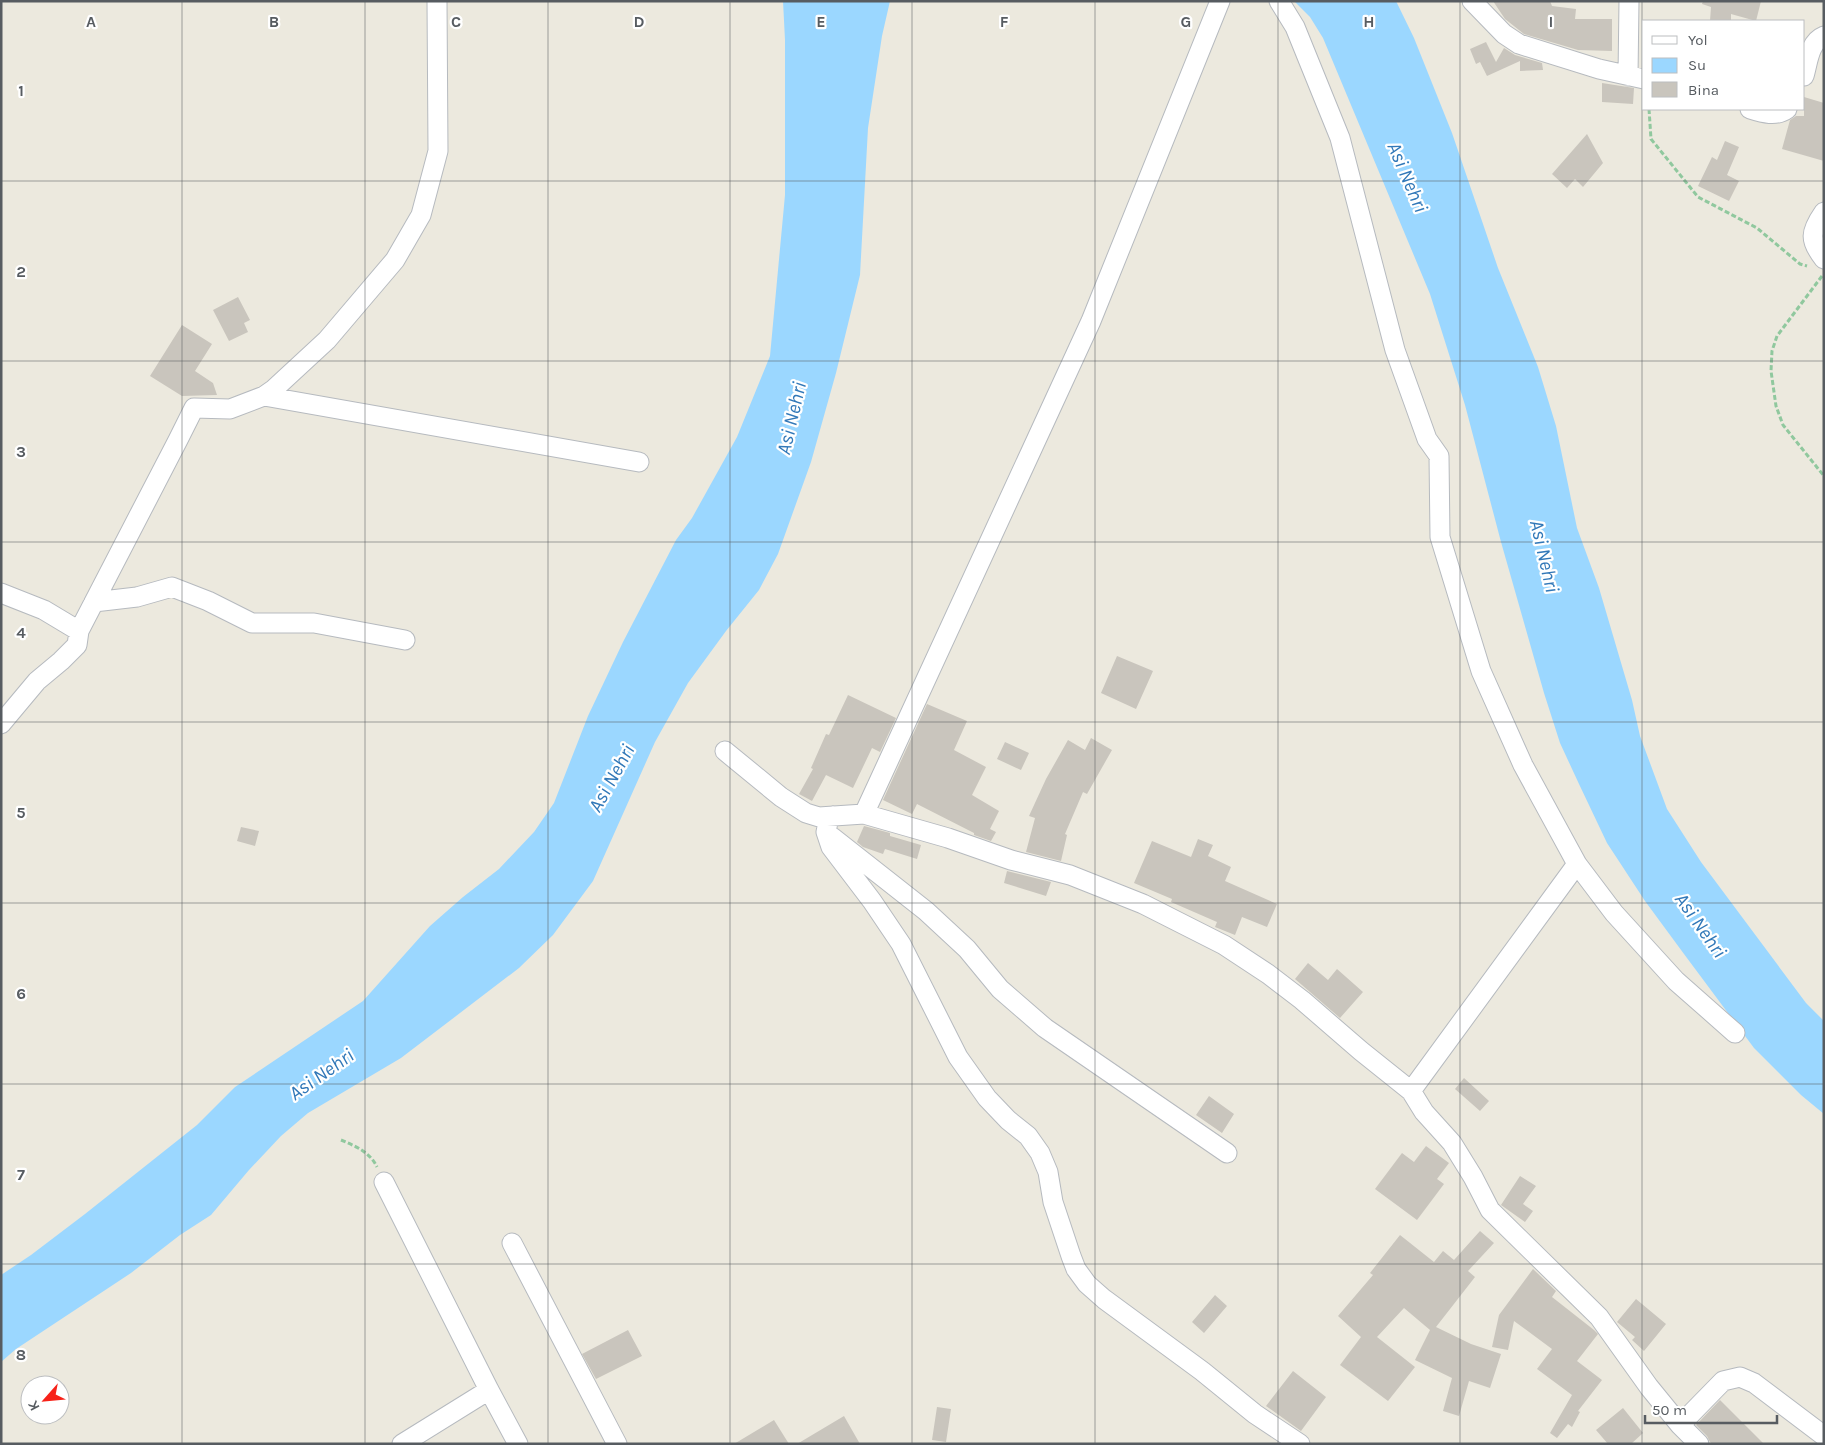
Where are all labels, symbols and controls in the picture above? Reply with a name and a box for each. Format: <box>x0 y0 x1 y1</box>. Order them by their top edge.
text: A <box>86 12 96 31</box>
text: B <box>269 12 279 31</box>
text: C <box>451 12 461 31</box>
text: D <box>634 12 645 31</box>
text: E <box>816 12 826 31</box>
text: F <box>1000 12 1009 31</box>
text: G <box>1181 12 1191 31</box>
text: H <box>1363 12 1375 31</box>
text: I <box>1549 12 1553 31</box>
legend <box>1642 20 1805 110</box>
text: Yol <box>1688 31 1708 49</box>
text: Su <box>1688 56 1706 74</box>
text: 1 <box>18 81 24 100</box>
text: Bina <box>1688 81 1719 99</box>
water label: Asi Nehri <box>1382 139 1433 216</box>
text: 2 <box>16 262 26 281</box>
water label: Asi Nehri <box>772 379 811 457</box>
text: 3 <box>16 442 26 461</box>
water label: Asi Nehri <box>1525 517 1564 595</box>
text: 4 <box>16 623 26 642</box>
water label: Asi Nehri <box>583 740 639 816</box>
text: 5 <box>16 803 26 822</box>
water label: Asi Nehri <box>1670 888 1731 962</box>
text: 6 <box>16 984 26 1003</box>
water label: Asi Nehri <box>284 1044 358 1105</box>
text: 7 <box>17 1165 25 1184</box>
text: 8 <box>16 1345 26 1364</box>
north arrow <box>20 1375 70 1425</box>
scale bar <box>1645 1392 1778 1424</box>
text: K <box>24 1397 44 1414</box>
text: 50 m <box>1652 1401 1687 1419</box>

